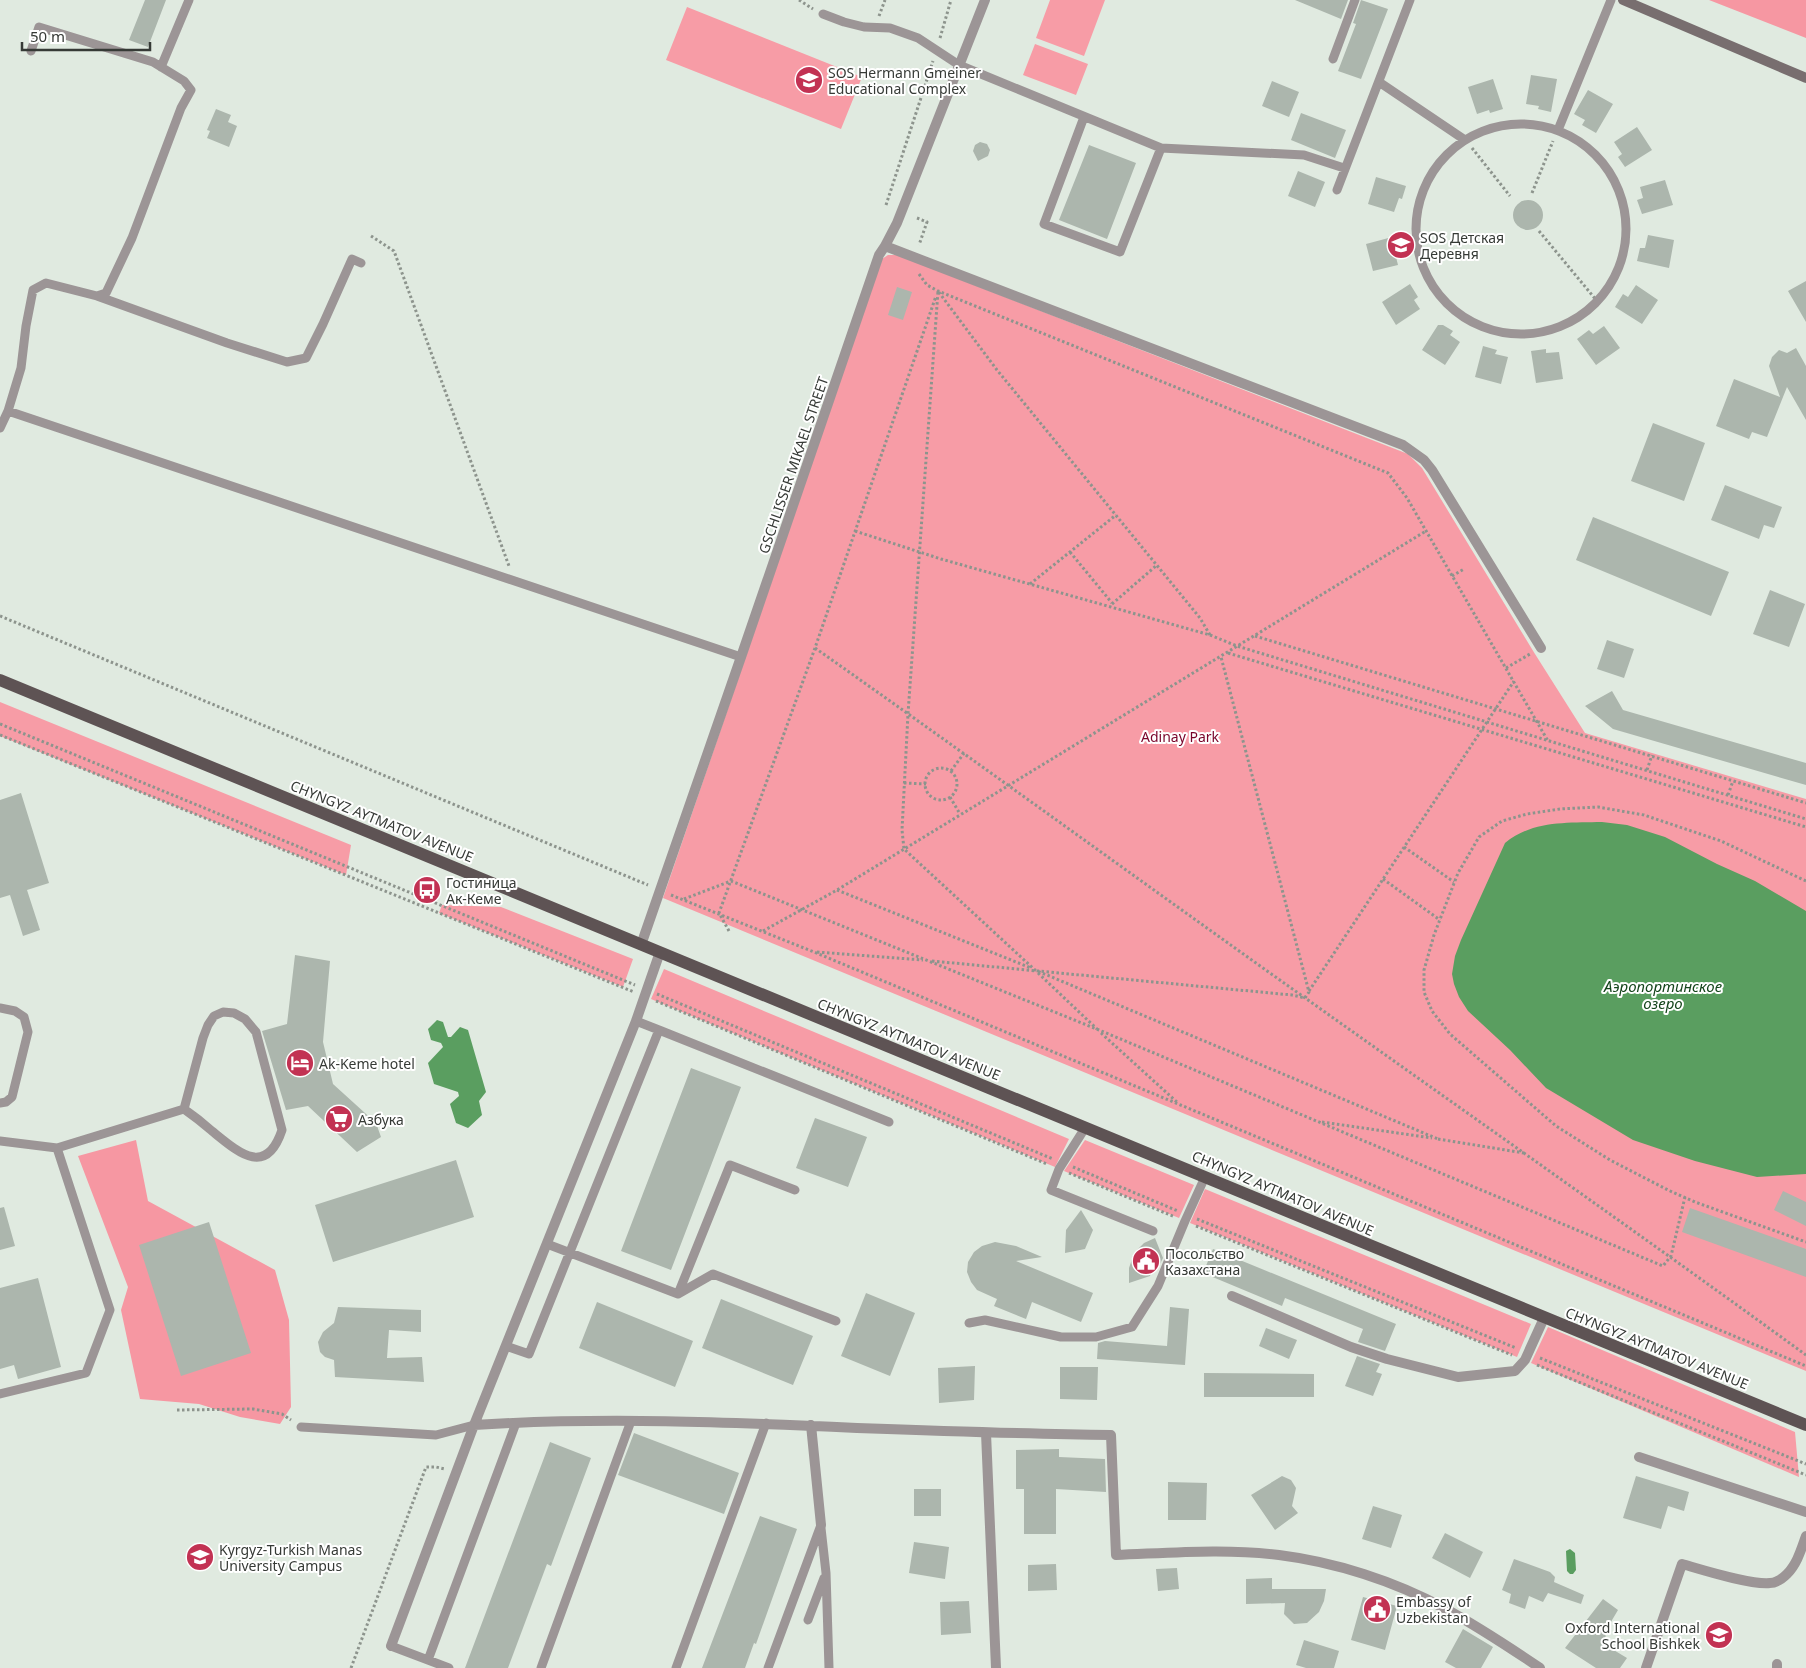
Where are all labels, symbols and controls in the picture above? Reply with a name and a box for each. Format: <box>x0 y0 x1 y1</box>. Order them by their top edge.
scale bar <box>22 20 150 52</box>
text: 50 m <box>30 26 65 46</box>
place label: SOS Hermann Gmeiner Educational Complex <box>828 63 981 98</box>
school or university icon: SOS Hermann Gmeiner Educational Complex <box>794 65 824 95</box>
place label: SOS Детская Деревня <box>1420 228 1504 263</box>
school or university icon: SOS Детская Деревня <box>1386 230 1416 260</box>
street label: GSCHLISSER MIKAEL STREET <box>754 374 832 556</box>
park label: Adinay Park <box>1141 727 1220 746</box>
street label: CHYNGYZ AYTMATOV AVENUE <box>288 776 476 866</box>
place label: Гостиница Ак-Кеме <box>446 873 517 908</box>
bus stop icon: Гостиница Ак-Кеме <box>412 875 442 905</box>
water label: Аэропортинское озеро <box>1603 976 1723 1013</box>
street label: CHYNGYZ AYTMATOV AVENUE <box>815 994 1003 1084</box>
hotel icon: Ak-Keme hotel <box>285 1048 315 1078</box>
place label: Ak-Keme hotel <box>319 1054 415 1073</box>
supermarket icon: Азбука <box>324 1104 354 1134</box>
place label: Азбука <box>358 1110 404 1129</box>
street label: CHYNGYZ AYTMATOV AVENUE <box>1189 1146 1377 1240</box>
place label: Посольство Казахстана <box>1165 1244 1244 1279</box>
public building icon: Посольство Казахстана <box>1131 1246 1161 1276</box>
street label: CHYNGYZ AYTMATOV AVENUE <box>1563 1303 1751 1393</box>
place label: Kyrgyz-Turkish Manas University Campus <box>219 1540 362 1575</box>
school or university icon: Kyrgyz-Turkish Manas University Campus <box>185 1542 215 1572</box>
place label: Embassy of Uzbekistan <box>1396 1592 1472 1627</box>
public building icon: Embassy of Uzbekistan <box>1362 1594 1392 1624</box>
place label: Oxford International School Bishkek <box>1565 1618 1701 1653</box>
school or university icon: Oxford International School Bishkek <box>1704 1620 1734 1650</box>

